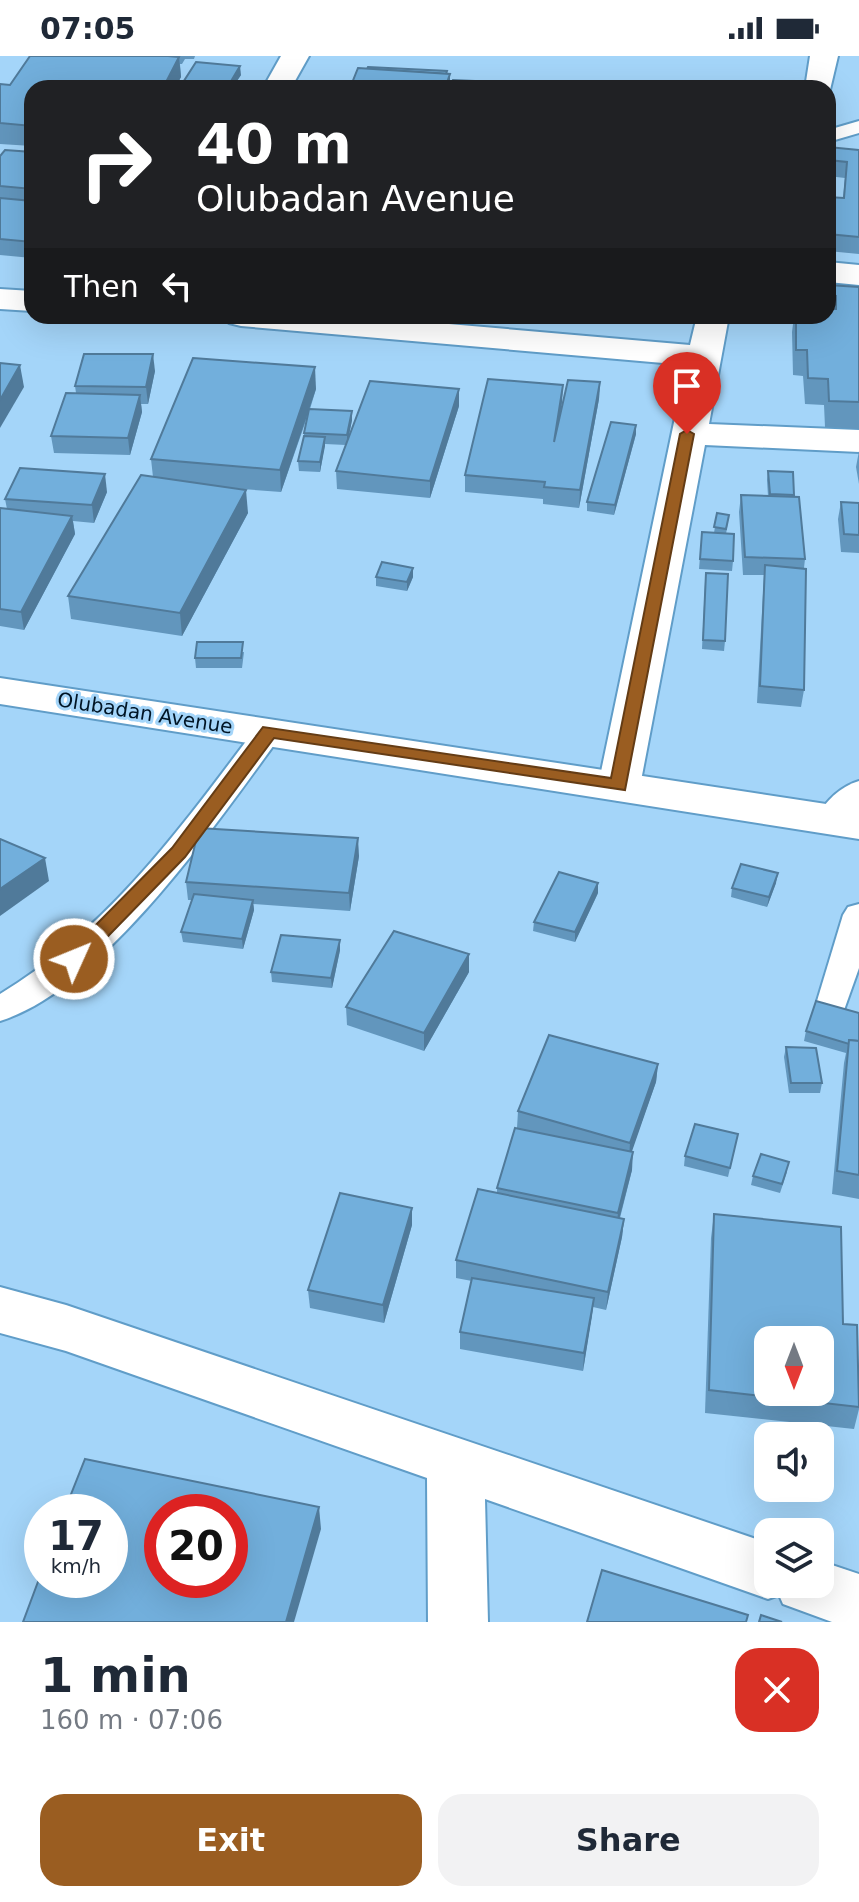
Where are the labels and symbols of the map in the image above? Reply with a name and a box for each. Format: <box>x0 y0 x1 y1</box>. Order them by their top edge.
pin <box>653 352 721 434</box>
street label: Olubadan Avenue <box>56 687 234 739</box>
position arrow <box>32 917 116 1001</box>
north arrow <box>754 1326 834 1406</box>
speed limit sign: 20 <box>144 1494 248 1598</box>

